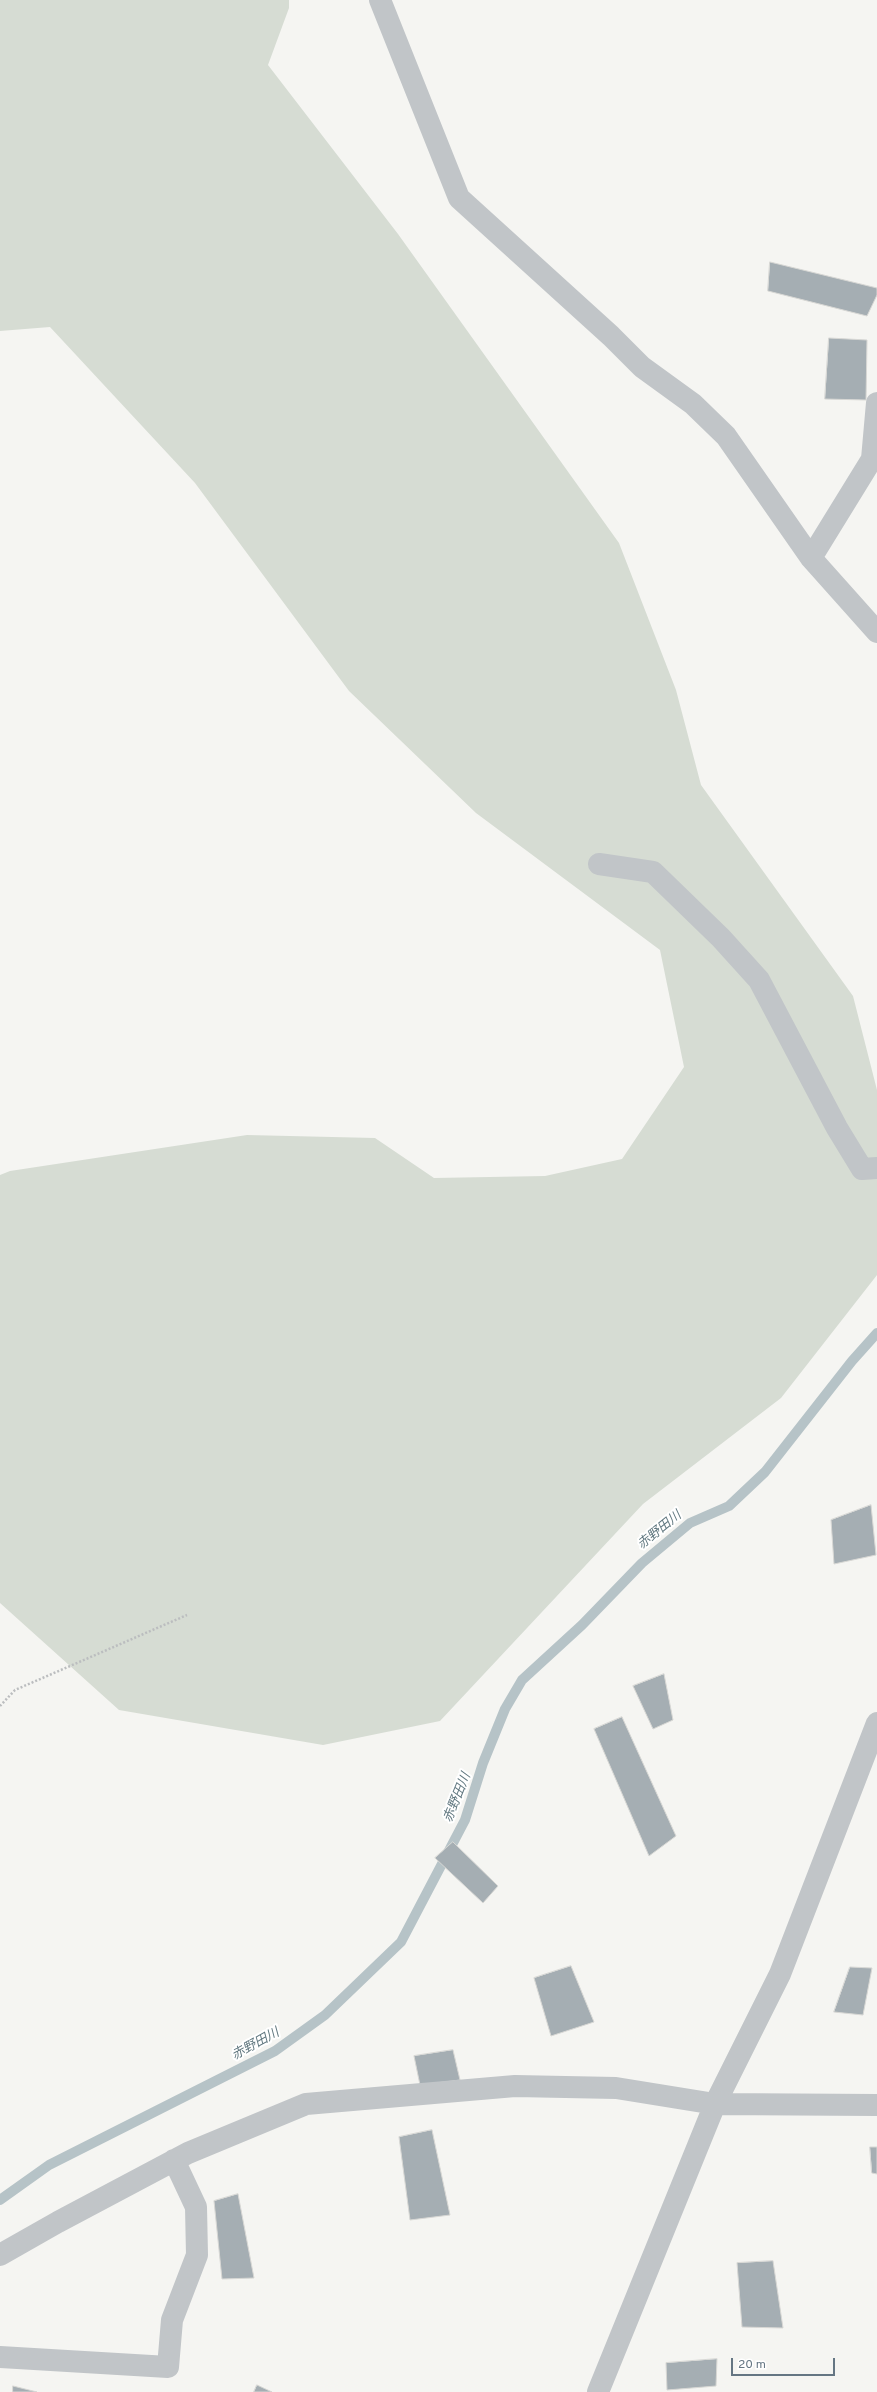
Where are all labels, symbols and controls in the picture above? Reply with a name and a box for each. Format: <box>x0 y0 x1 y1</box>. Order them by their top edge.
water label: 赤野田川 <box>635 1509 685 1553</box>
water label: 赤野田川 <box>441 1771 475 1825</box>
water label: 赤野田川 <box>229 2026 283 2064</box>
scale bar <box>733 2350 837 2376</box>
text: 20 m <box>738 2357 766 2373</box>

